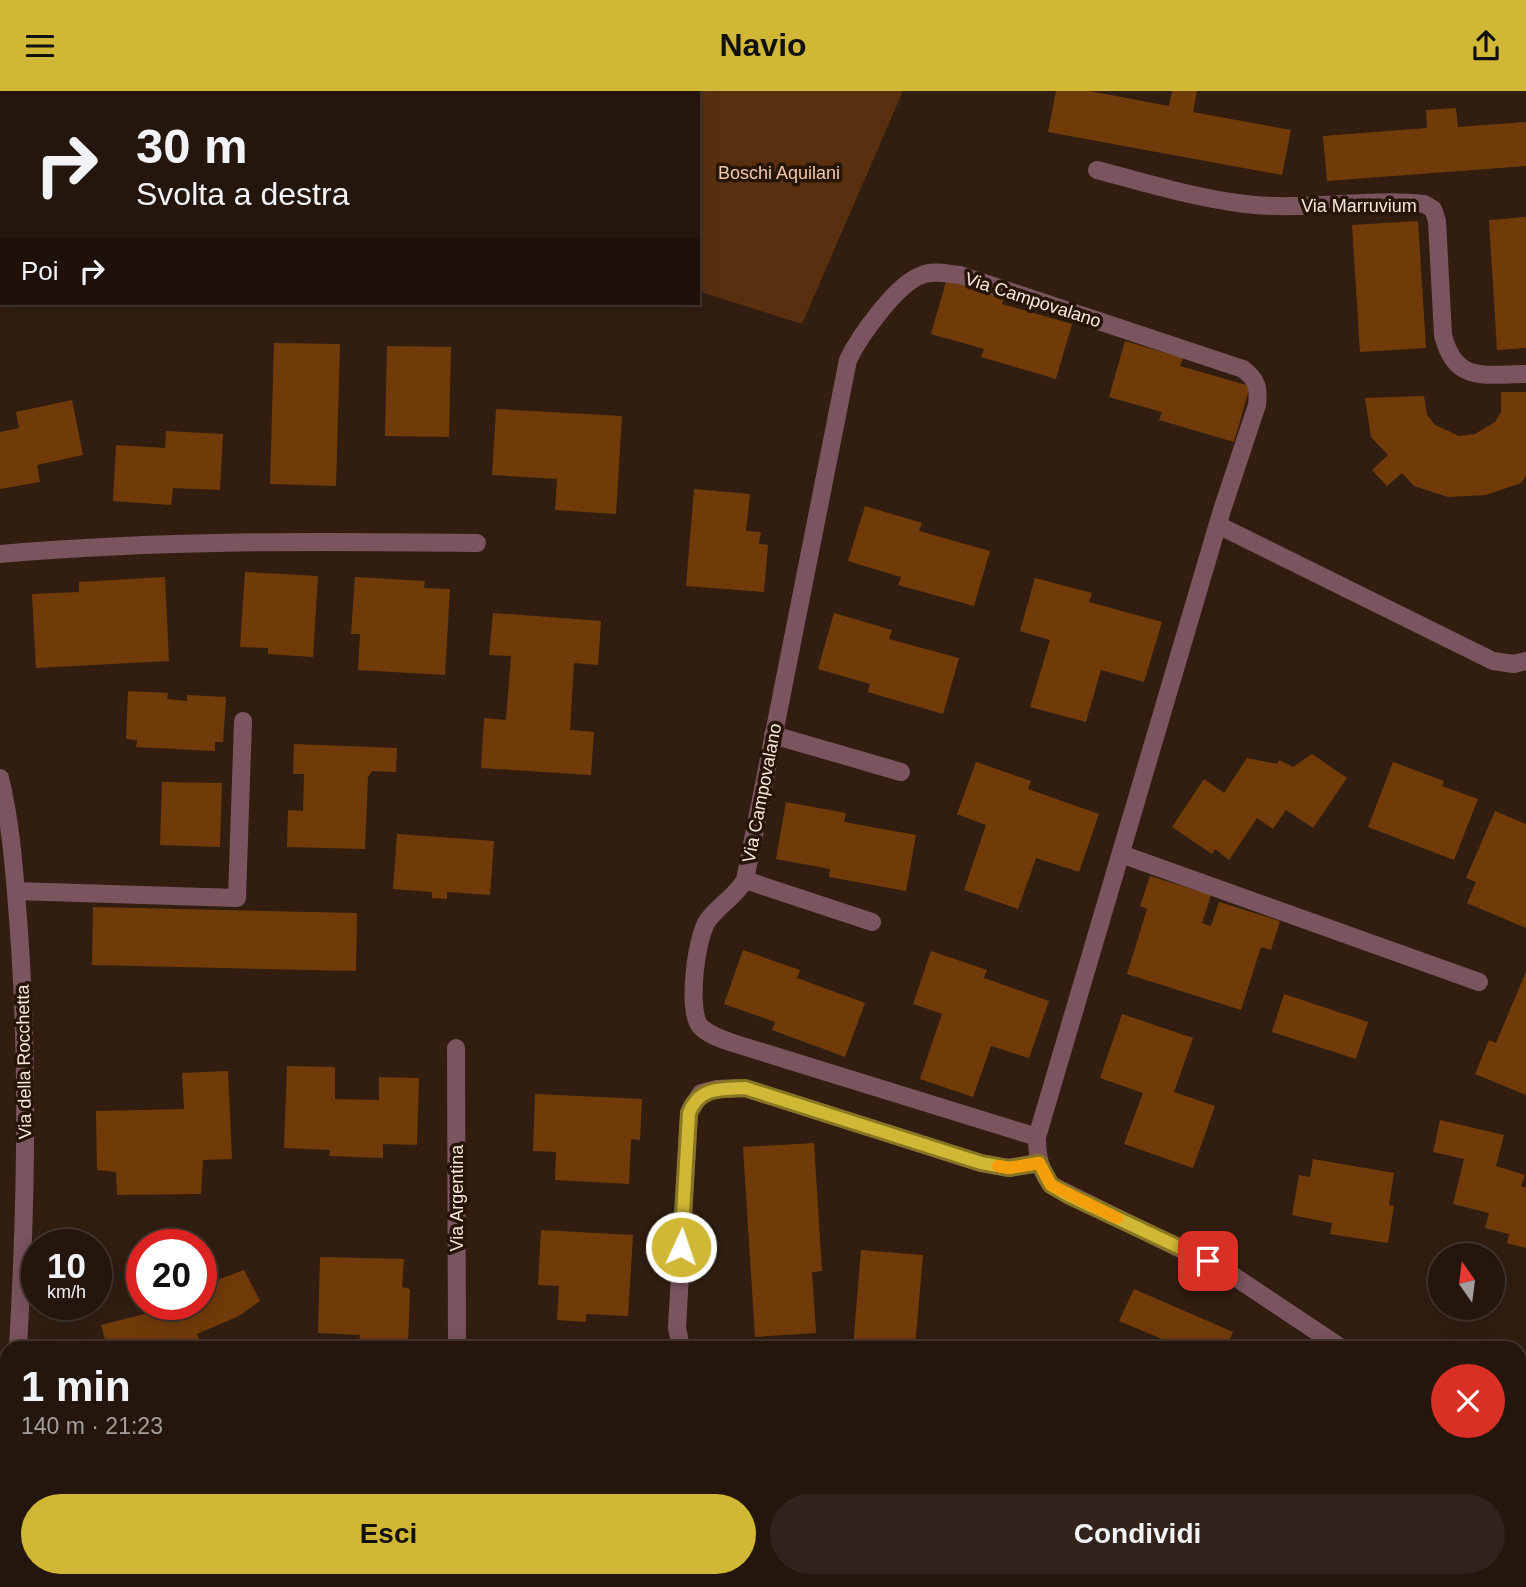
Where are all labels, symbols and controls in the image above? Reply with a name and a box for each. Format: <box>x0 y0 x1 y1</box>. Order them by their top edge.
icon: menu <box>21 27 59 65</box>
text: Navio <box>719 27 807 63</box>
icon: share <box>1467 27 1505 65</box>
icon: right <box>21 119 112 210</box>
text: 30 m <box>136 119 248 173</box>
park label: Boschi Aquilani <box>718 163 840 183</box>
text: Svolta a destra <box>136 176 349 212</box>
street label: Via Marruvium <box>1301 196 1417 216</box>
icon: right <box>73 252 111 290</box>
text: Poi <box>21 256 59 286</box>
street label: Via Campovalano <box>962 269 1104 331</box>
street label: Via Campovalano <box>739 722 785 864</box>
street label: Via della Rocchetta <box>13 983 35 1140</box>
street label: Via Argentina <box>447 1144 467 1251</box>
position arrow <box>644 1210 718 1284</box>
speed limit sign: 20 <box>126 1229 217 1320</box>
pin <box>1178 1231 1238 1291</box>
icon: arrive <box>1189 1242 1227 1280</box>
north arrow <box>1428 1243 1505 1319</box>
map controls <box>1428 1243 1505 1320</box>
text: 10 <box>47 1246 86 1285</box>
text: km/h <box>47 1282 86 1302</box>
text: 1 min <box>21 1363 131 1410</box>
button: close <box>1431 1364 1505 1438</box>
text: 140 m · 21:23 <box>21 1413 163 1439</box>
button: Esci <box>21 1494 756 1574</box>
button: Condividi <box>770 1494 1505 1574</box>

